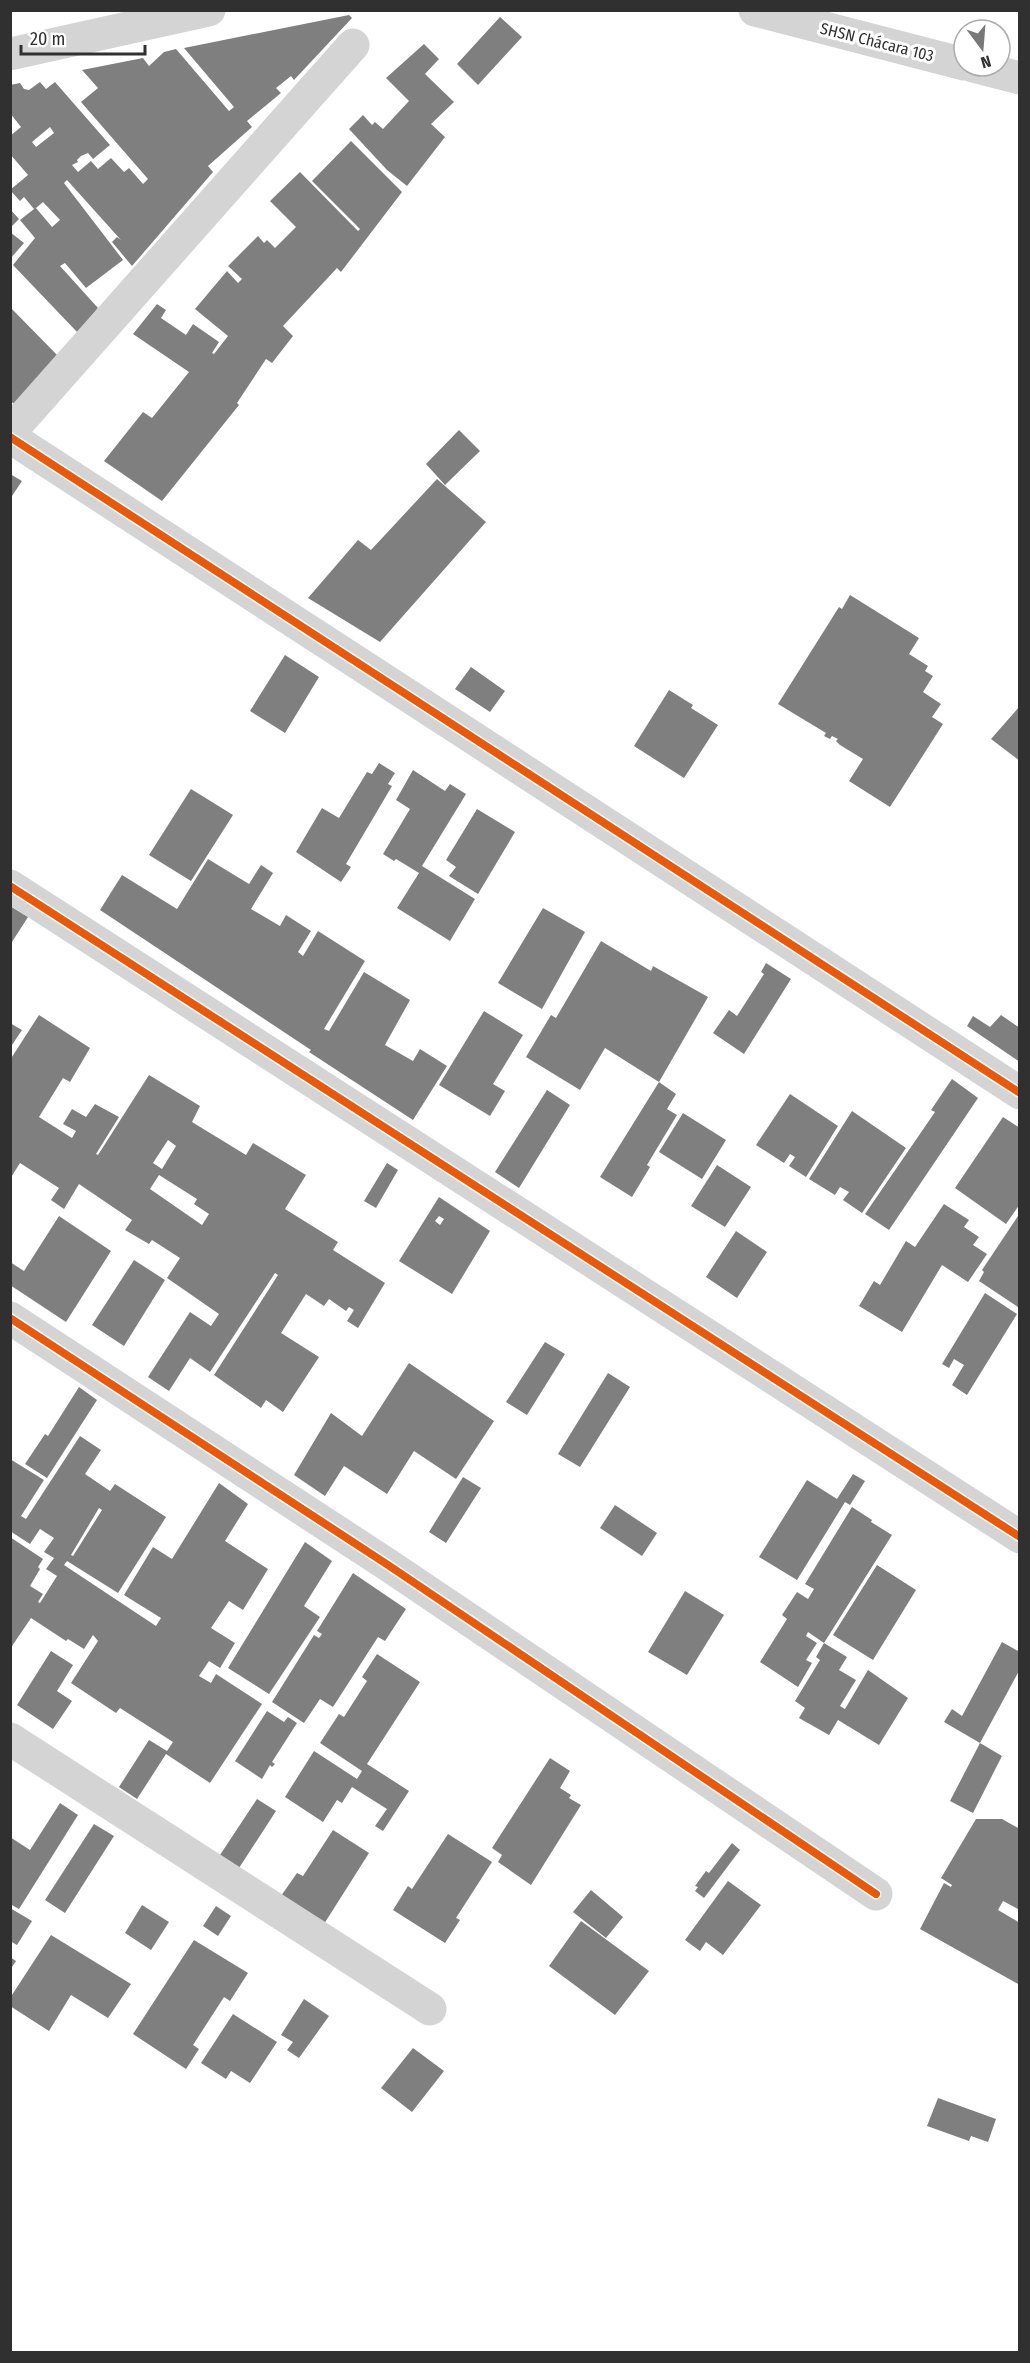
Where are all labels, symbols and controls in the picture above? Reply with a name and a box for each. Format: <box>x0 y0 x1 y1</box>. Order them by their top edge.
scale bar <box>21 18 146 56</box>
north arrow <box>952 18 1012 78</box>
street label: SHSN Chácara 103 <box>818 19 936 65</box>
text: 20 m <box>30 28 65 50</box>
text: N <box>979 51 993 72</box>

